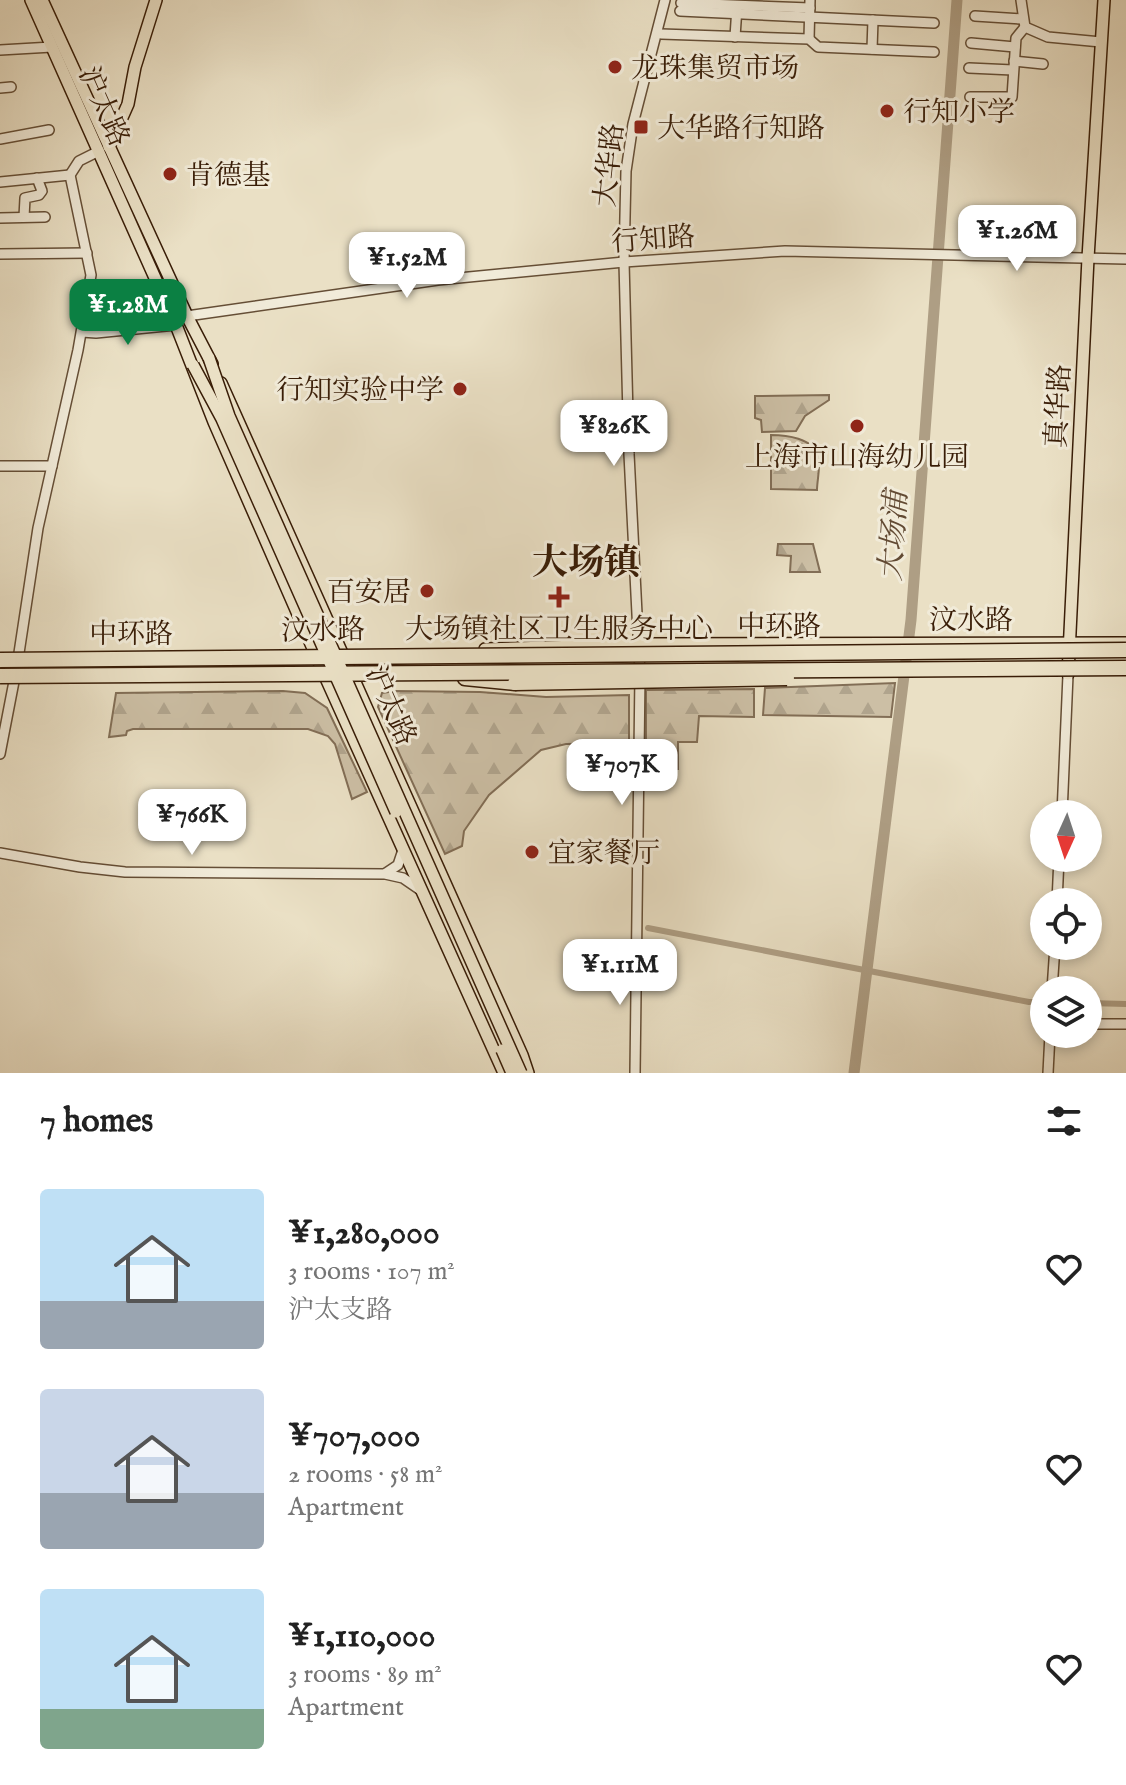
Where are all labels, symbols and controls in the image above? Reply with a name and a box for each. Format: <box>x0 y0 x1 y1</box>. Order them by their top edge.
place label: 龙珠集贸市场 <box>631 52 799 87</box>
marker: 龙珠集贸市场 <box>606 58 624 76</box>
street label: 沪太路 <box>70 62 136 153</box>
place label: 行知小学 <box>903 96 1015 131</box>
marker: 行知小学 <box>878 102 896 120</box>
place label: 大华路行知路 <box>657 112 825 147</box>
marker: 大华路行知路 <box>632 118 650 136</box>
street label: 大华路 <box>589 122 632 209</box>
place label: 肯德基 <box>186 159 270 194</box>
marker: 肯德基 <box>161 165 179 183</box>
pin: ¥1.26M <box>952 205 1082 273</box>
text: ¥1.26M <box>976 214 1058 247</box>
street label: 行知路 <box>610 220 696 261</box>
pin: ¥1.52M <box>342 232 472 300</box>
text: ¥1.52M <box>367 241 447 274</box>
pin: ¥1.28M <box>63 279 193 347</box>
text: ¥1.28M <box>87 288 169 321</box>
street label: 真华路 <box>1040 363 1079 449</box>
place label: 行知实验中学 <box>276 374 444 409</box>
marker: 行知实验中学 <box>451 380 469 398</box>
pin: ¥826K <box>558 400 670 468</box>
text: ¥826K <box>578 409 650 442</box>
marker: 上海市山海幼儿园 <box>848 417 866 435</box>
place label: 上海市山海幼儿园 <box>745 441 969 476</box>
water label: 大场浦 <box>873 485 917 582</box>
district label: 大场镇 <box>532 541 640 587</box>
place label: 百安居 <box>327 576 411 611</box>
marker: 百安居 <box>418 582 436 600</box>
marker: 大场镇社区卫生服务中心 <box>548 586 570 608</box>
street label: 汶水路 <box>929 604 1013 639</box>
street label: 中环路 <box>737 610 821 645</box>
street label: 汶水路 <box>281 613 365 650</box>
place label: 大场镇社区卫生服务中心 <box>405 613 713 648</box>
street label: 中环路 <box>89 618 173 653</box>
street label: 沪太路 <box>357 661 423 752</box>
pin: ¥707K <box>566 739 678 807</box>
text: ¥707K <box>585 748 659 781</box>
pin: ¥766K <box>136 789 248 857</box>
text: ¥766K <box>156 798 228 831</box>
north arrow <box>1030 800 1102 872</box>
map controls <box>1030 800 1102 1048</box>
place label: 宜家餐厅 <box>548 837 660 872</box>
marker: 宜家餐厅 <box>523 843 541 861</box>
button: locate <box>1030 888 1102 960</box>
pin: ¥1.11M <box>555 939 685 1007</box>
text: ¥1.11M <box>581 948 659 981</box>
button: layers <box>1030 976 1102 1048</box>
icon: filters <box>1042 1099 1086 1143</box>
text: 7 homes <box>40 1100 153 1143</box>
text: ¥1,280,000 <box>288 1212 440 1255</box>
icon: home <box>104 1221 200 1317</box>
icon: heart <box>1042 1247 1086 1291</box>
text: 3 rooms · 107 m² <box>288 1255 455 1288</box>
text: 沪太支路 <box>288 1294 392 1327</box>
text: ¥707,000 <box>288 1415 420 1458</box>
icon: home <box>104 1421 200 1517</box>
icon: heart <box>1042 1447 1086 1491</box>
text: 2 rooms · 58 m² <box>288 1458 442 1491</box>
text: Apartment <box>288 1491 404 1524</box>
text: ¥1,110,000 <box>288 1615 436 1658</box>
icon: home <box>104 1621 200 1717</box>
icon: heart <box>1042 1647 1086 1691</box>
text: 3 rooms · 89 m² <box>288 1658 442 1691</box>
text: Apartment <box>288 1691 404 1724</box>

